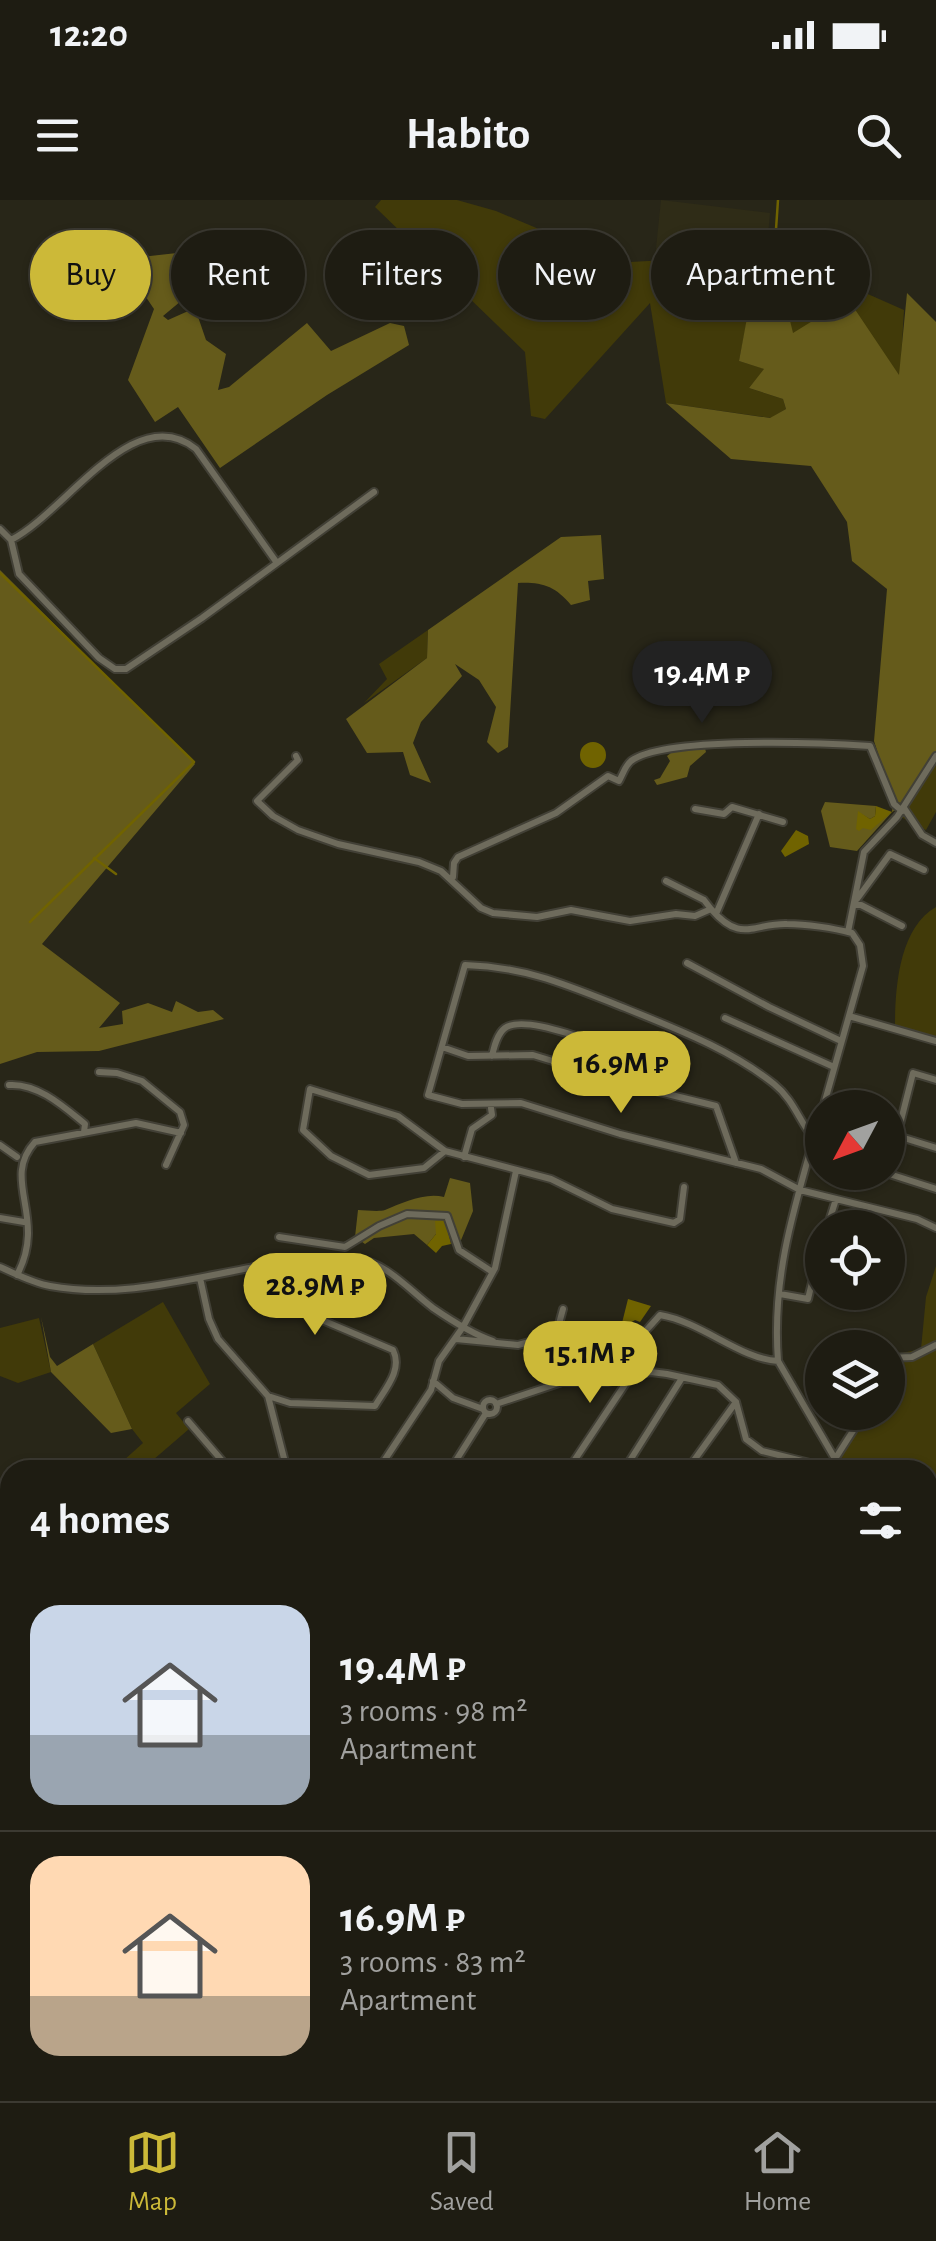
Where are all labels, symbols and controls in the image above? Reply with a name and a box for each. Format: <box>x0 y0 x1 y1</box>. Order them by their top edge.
text: 12:20 <box>50 16 128 54</box>
icon: menu <box>30 108 85 163</box>
icon: search <box>851 108 906 163</box>
text: Habito <box>406 112 530 157</box>
chip: Buy <box>30 230 151 320</box>
chip: Rent <box>171 230 305 320</box>
chip: Filters <box>325 230 478 320</box>
chip: New <box>498 230 631 320</box>
chip: Apartment <box>651 230 870 320</box>
pin: 19.4M ₽ <box>610 641 794 726</box>
text: 19.4M ₽ <box>654 657 750 689</box>
pin: 16.9M ₽ <box>529 1031 713 1116</box>
text: 16.9M ₽ <box>573 1047 669 1079</box>
north arrow <box>805 1090 905 1190</box>
map controls <box>805 1090 905 1430</box>
button: locate <box>805 1210 905 1310</box>
pin: 28.9M ₽ <box>223 1253 407 1338</box>
text: 28.9M ₽ <box>266 1269 364 1301</box>
pin: 15.1M ₽ <box>498 1321 682 1406</box>
button: layers <box>805 1330 905 1430</box>
text: 15.1M ₽ <box>545 1337 635 1369</box>
icon: filters <box>853 1493 908 1548</box>
text: 4 homes <box>30 1499 170 1541</box>
icon: home <box>110 1645 230 1765</box>
text: 19.4M ₽ <box>340 1646 466 1688</box>
text: 3 rooms · 98 m² <box>340 1695 527 1727</box>
text: Apartment <box>340 1733 476 1765</box>
icon: home <box>110 1896 230 2016</box>
text: 16.9M ₽ <box>340 1897 465 1939</box>
text: 3 rooms · 83 m² <box>340 1946 526 1978</box>
text: Apartment <box>340 1984 476 2016</box>
tab: Map <box>125 2125 180 2219</box>
tab: Saved <box>430 2125 494 2219</box>
tab: Home <box>744 2125 811 2219</box>

